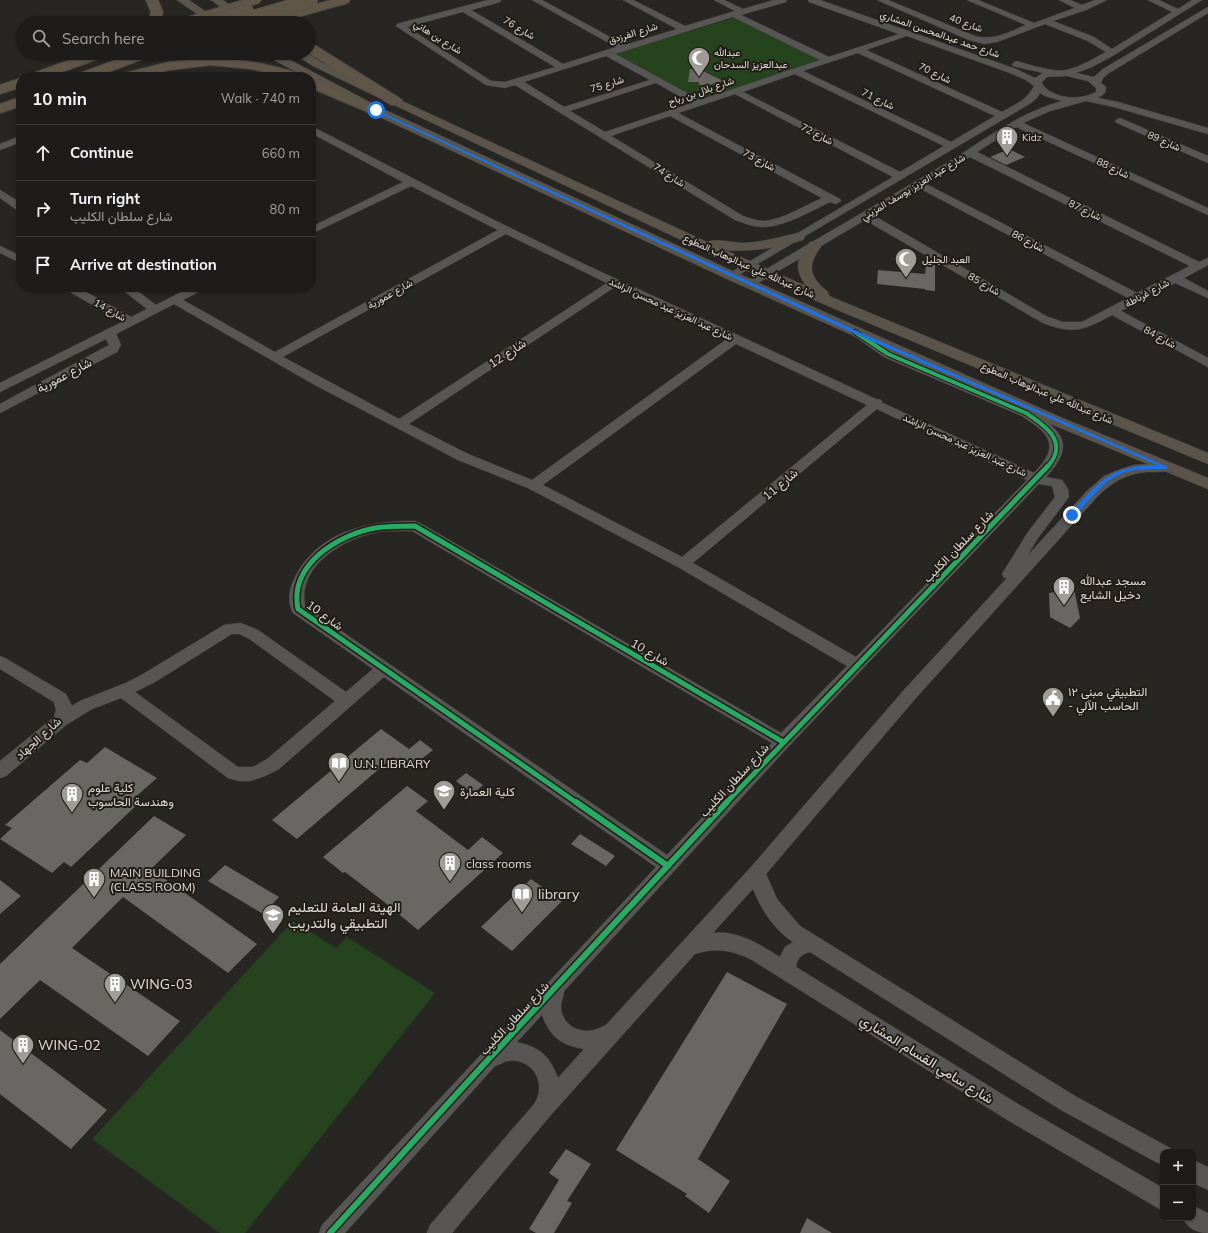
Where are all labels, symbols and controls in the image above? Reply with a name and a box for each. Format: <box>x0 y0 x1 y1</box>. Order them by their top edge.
street label: شارع حمد عبدالمحسن المشاري <box>878 7 1002 63</box>
street label: شارع 40 <box>947 11 985 35</box>
street label: شارع 76 <box>501 14 537 42</box>
search box <box>16 16 316 60</box>
street label: شارع بن هاني <box>410 17 465 59</box>
street label: شارع الفرزدق <box>607 19 659 47</box>
icon: search <box>30 27 52 49</box>
text: Search here <box>62 29 144 48</box>
mosque icon: عبدالله عبدالعزيز السدحان <box>686 45 712 78</box>
place label: عبدالله عبدالعزيز السدحان <box>714 46 788 71</box>
street label: شارع 70 <box>917 60 954 86</box>
street label: شارع 75 <box>588 73 626 95</box>
street label: شارع بلال بن رباح <box>666 74 736 108</box>
street label: شارع 71 <box>860 86 897 113</box>
text: 10 min <box>32 88 87 109</box>
text: Walk · 740 m <box>221 90 300 106</box>
route start <box>367 101 385 119</box>
street label: شارع 72 <box>799 120 836 148</box>
building icon: Kidz <box>994 124 1020 157</box>
street label: شارع 89 <box>1145 128 1183 154</box>
place label: Kidz <box>1022 131 1042 144</box>
icon: ahead <box>32 142 54 164</box>
text: Continue <box>70 143 133 162</box>
text: 660 m <box>262 145 300 161</box>
street label: شارع 73 <box>741 146 777 174</box>
street label: شارع عبد العزيز يوسف المزيني <box>858 151 969 225</box>
street label: شارع 88 <box>1095 155 1132 181</box>
street label: شارع 74 <box>651 160 687 190</box>
text: Turn right <box>70 189 140 208</box>
street label: شارع 87 <box>1067 197 1104 224</box>
icon: right <box>32 198 54 220</box>
text: 80 m <box>270 201 300 217</box>
text: شارع سلطان الكليب <box>70 208 173 224</box>
street label: شارع 86 <box>1010 227 1046 255</box>
street label: شارع عبدالله علي عبدالوهاب المطوع <box>681 231 817 303</box>
mosque icon: العبد الجليل <box>893 246 919 279</box>
place label: العبد الجليل <box>922 253 970 266</box>
icon: arrive <box>32 254 54 276</box>
text: Arrive at destination <box>70 255 217 274</box>
street label: شارع 85 <box>966 270 1002 298</box>
street label: شارع عبد العزيز عبد محسن الراشد <box>607 275 735 343</box>
street label: شارع عمورية <box>365 276 415 312</box>
street label: شارع غرناطة <box>1123 276 1171 310</box>
street label: شارع 14 <box>92 296 128 324</box>
street label: شارع 84 <box>1142 323 1178 351</box>
street label: شارع 12 <box>485 335 530 372</box>
street label: شارع عمورية <box>34 354 95 397</box>
street label: شارع عبدالله علي عبدالوهاب المطوع <box>978 359 1115 429</box>
street label: شارع عبد العزيز عبد محسن الراشد <box>901 411 1029 479</box>
street label: شارع 11 <box>759 465 802 505</box>
route end <box>1063 506 1081 524</box>
street label: شارع سلطان الكليب <box>920 507 998 587</box>
place label: مسجد عبدالله دخيل الشايع <box>1080 573 1146 604</box>
building icon: مسجد عبدالله دخيل الشايع <box>1051 574 1077 607</box>
street label: شارع 10 <box>303 597 346 635</box>
street label: شارع 10 <box>627 635 672 671</box>
place label: التطبيقي مبنى ١٢ - الحاسب الآلي <box>1068 684 1147 716</box>
public building icon: التطبيقي مبنى ١٢ - الحاسب الآلي <box>1040 685 1066 718</box>
street label: شارع الجهاد <box>12 714 65 764</box>
street label: شارع سلطان الكليب <box>696 740 773 821</box>
library icon: U.N. LIBRARY <box>326 750 352 783</box>
place label: U.N. LIBRARY <box>354 756 431 771</box>
school or university icon: كلية العمارة <box>431 778 457 811</box>
place label: كلية علوم وهندسة الحاسوب <box>88 780 174 810</box>
building icon: كلية علوم وهندسة الحاسوب <box>59 781 85 814</box>
place label: كلية العمارة <box>460 784 515 800</box>
building icon: class rooms <box>437 850 463 883</box>
place label: class rooms <box>466 856 532 871</box>
place label: MAIN BUILDING (CLASS ROOM) <box>110 865 201 894</box>
building icon: MAIN BUILDING (CLASS ROOM) <box>81 866 107 899</box>
library icon: library <box>509 881 535 914</box>
place label: library <box>538 885 580 903</box>
place label: الهيئة العامة للتعليم التطبيقي والتدريب <box>288 898 401 935</box>
school or university icon: الهيئة العامة للتعليم التطبيقي والتدريب <box>260 902 286 935</box>
building icon: WING-03 <box>102 971 128 1004</box>
place label: WING-03 <box>130 975 193 993</box>
street label: شارع سلطان الكليب <box>476 978 553 1059</box>
street label: شارع سامي القسام المشاري <box>855 1011 997 1110</box>
building icon: WING-02 <box>10 1032 36 1065</box>
place label: WING-02 <box>38 1036 101 1054</box>
map controls <box>1160 1149 1196 1221</box>
button: + <box>1160 1149 1196 1185</box>
button: − <box>1160 1185 1196 1221</box>

